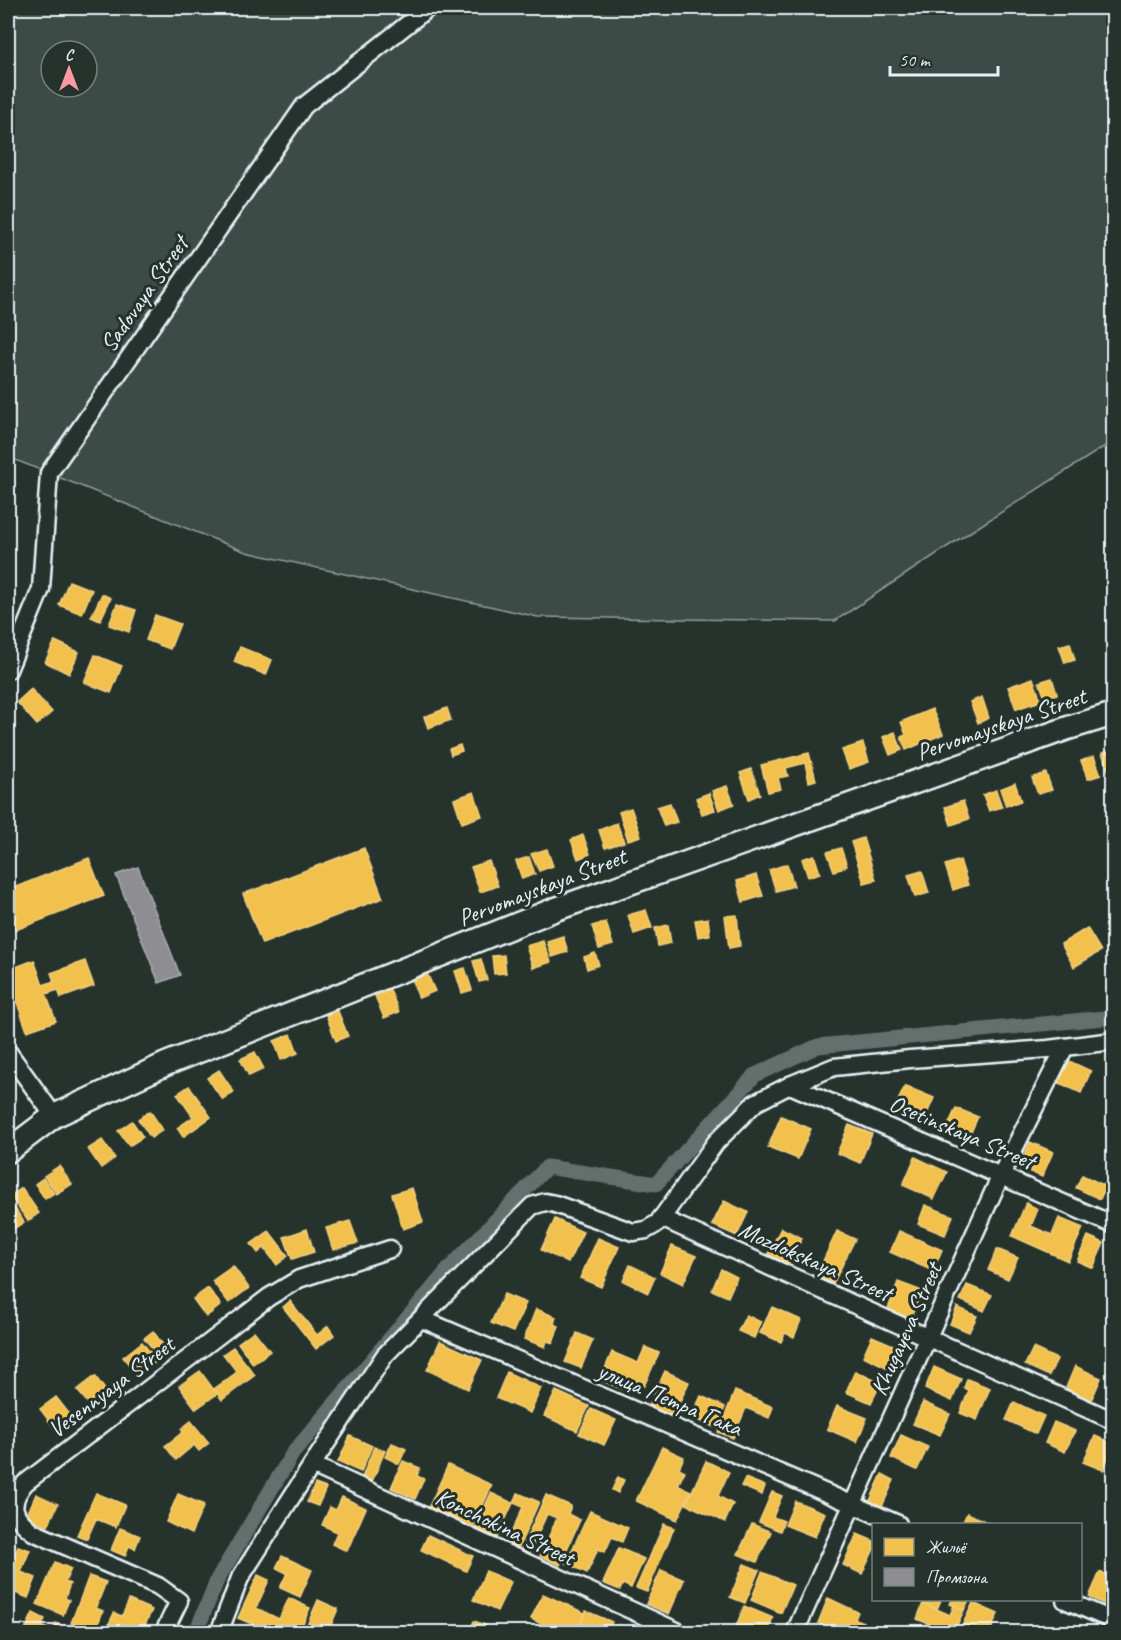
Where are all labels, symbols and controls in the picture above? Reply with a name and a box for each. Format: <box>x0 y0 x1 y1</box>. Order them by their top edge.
north arrow <box>39 39 99 99</box>
scale bar <box>890 39 998 77</box>
text: С <box>65 45 75 65</box>
text: 50 m <box>899 49 932 71</box>
street label: Sadovaya Street <box>93 228 197 358</box>
street label: Pervomayskaya Street <box>912 680 1092 767</box>
street label: Pervomayskaya Street <box>454 840 632 933</box>
street label: Osetinskaya Street <box>885 1088 1042 1177</box>
street label: Mozdokskaya Street <box>734 1214 899 1309</box>
street label: Khugayeva Street <box>863 1256 949 1400</box>
street label: Vesennyaya Street <box>42 1328 182 1444</box>
street label: улица Петра Гака <box>592 1354 748 1443</box>
street label: Konchokina Street <box>431 1482 581 1573</box>
legend <box>872 1523 1082 1601</box>
text: Жильё <box>926 1536 968 1558</box>
text: Промзона <box>926 1566 988 1588</box>

